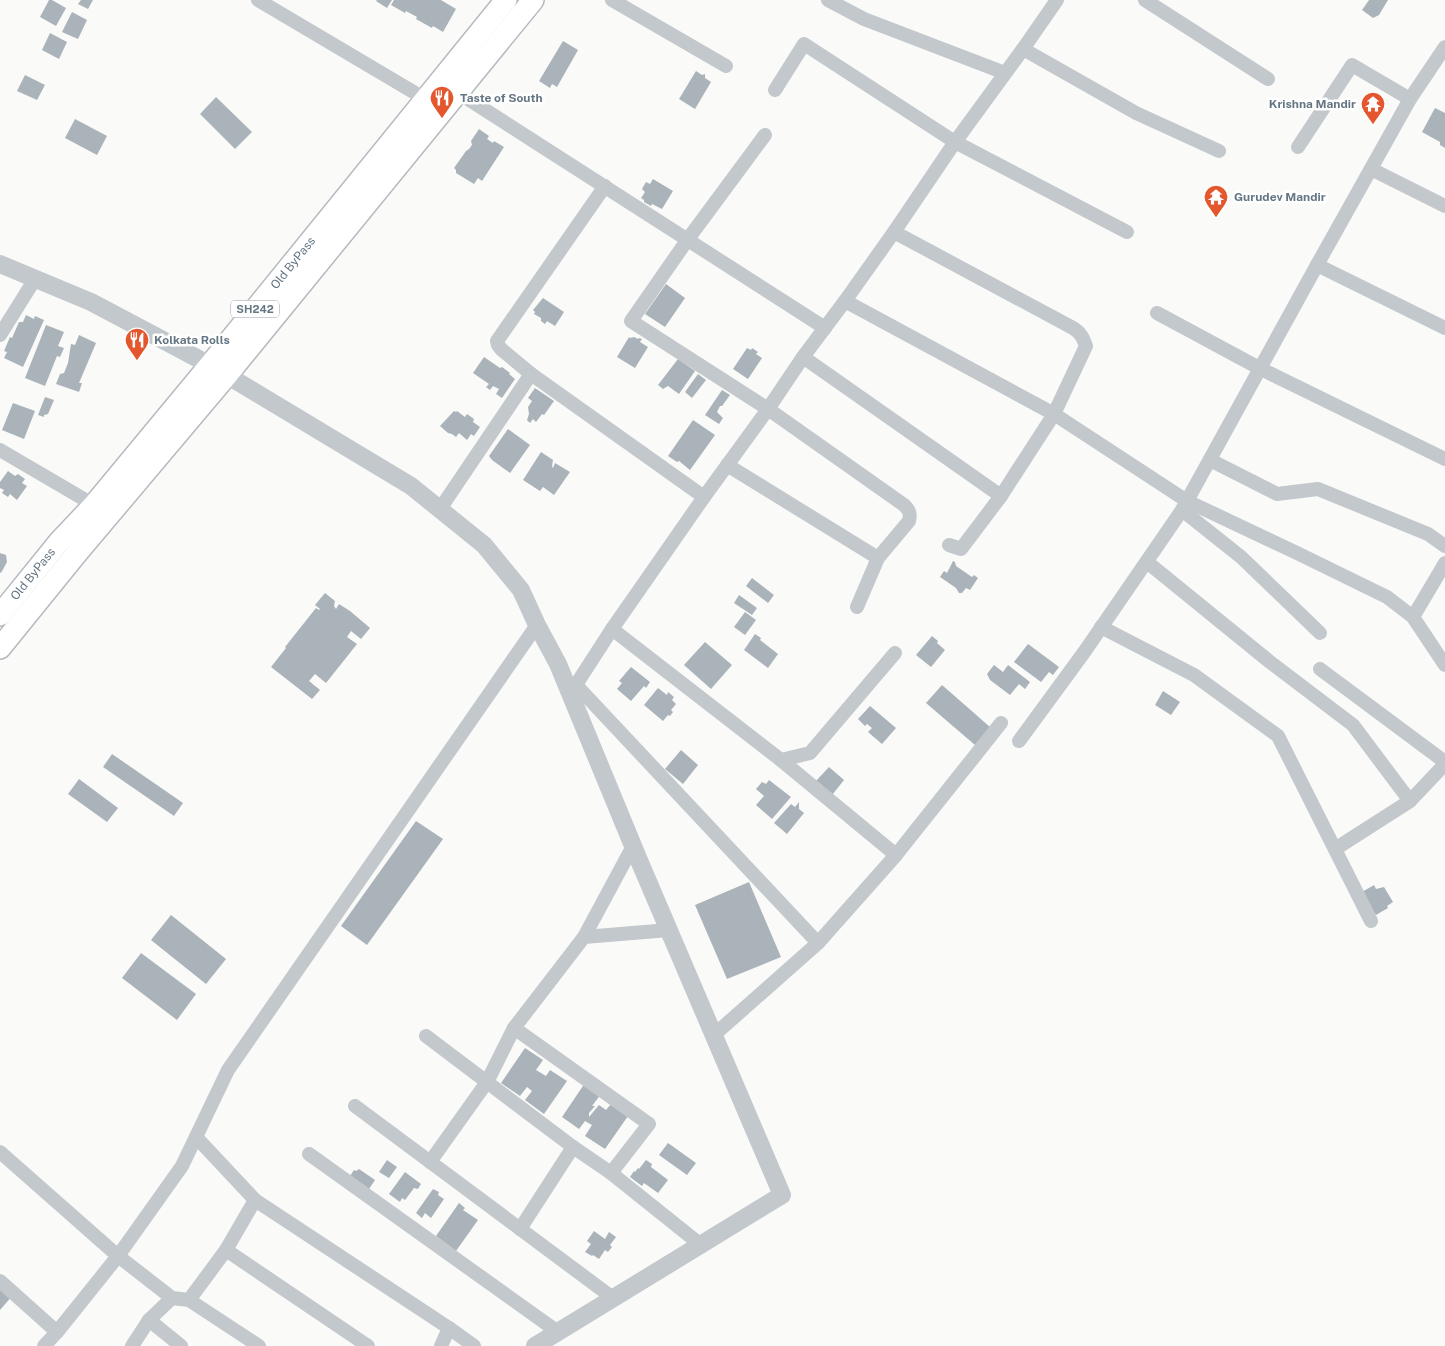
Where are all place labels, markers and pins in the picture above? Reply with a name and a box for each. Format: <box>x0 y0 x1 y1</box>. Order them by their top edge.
restaurant icon: Taste of South <box>429 85 455 119</box>
place label: Taste of South <box>460 91 543 105</box>
temple icon: Krishna Mandir <box>1360 91 1386 125</box>
place label: Krishna Mandir <box>1269 97 1356 111</box>
temple icon: Gurudev Mandir <box>1203 184 1229 218</box>
place label: Gurudev Mandir <box>1234 190 1326 204</box>
restaurant icon: Kolkata Rolls <box>124 327 150 361</box>
place label: Kolkata Rolls <box>154 333 230 347</box>

